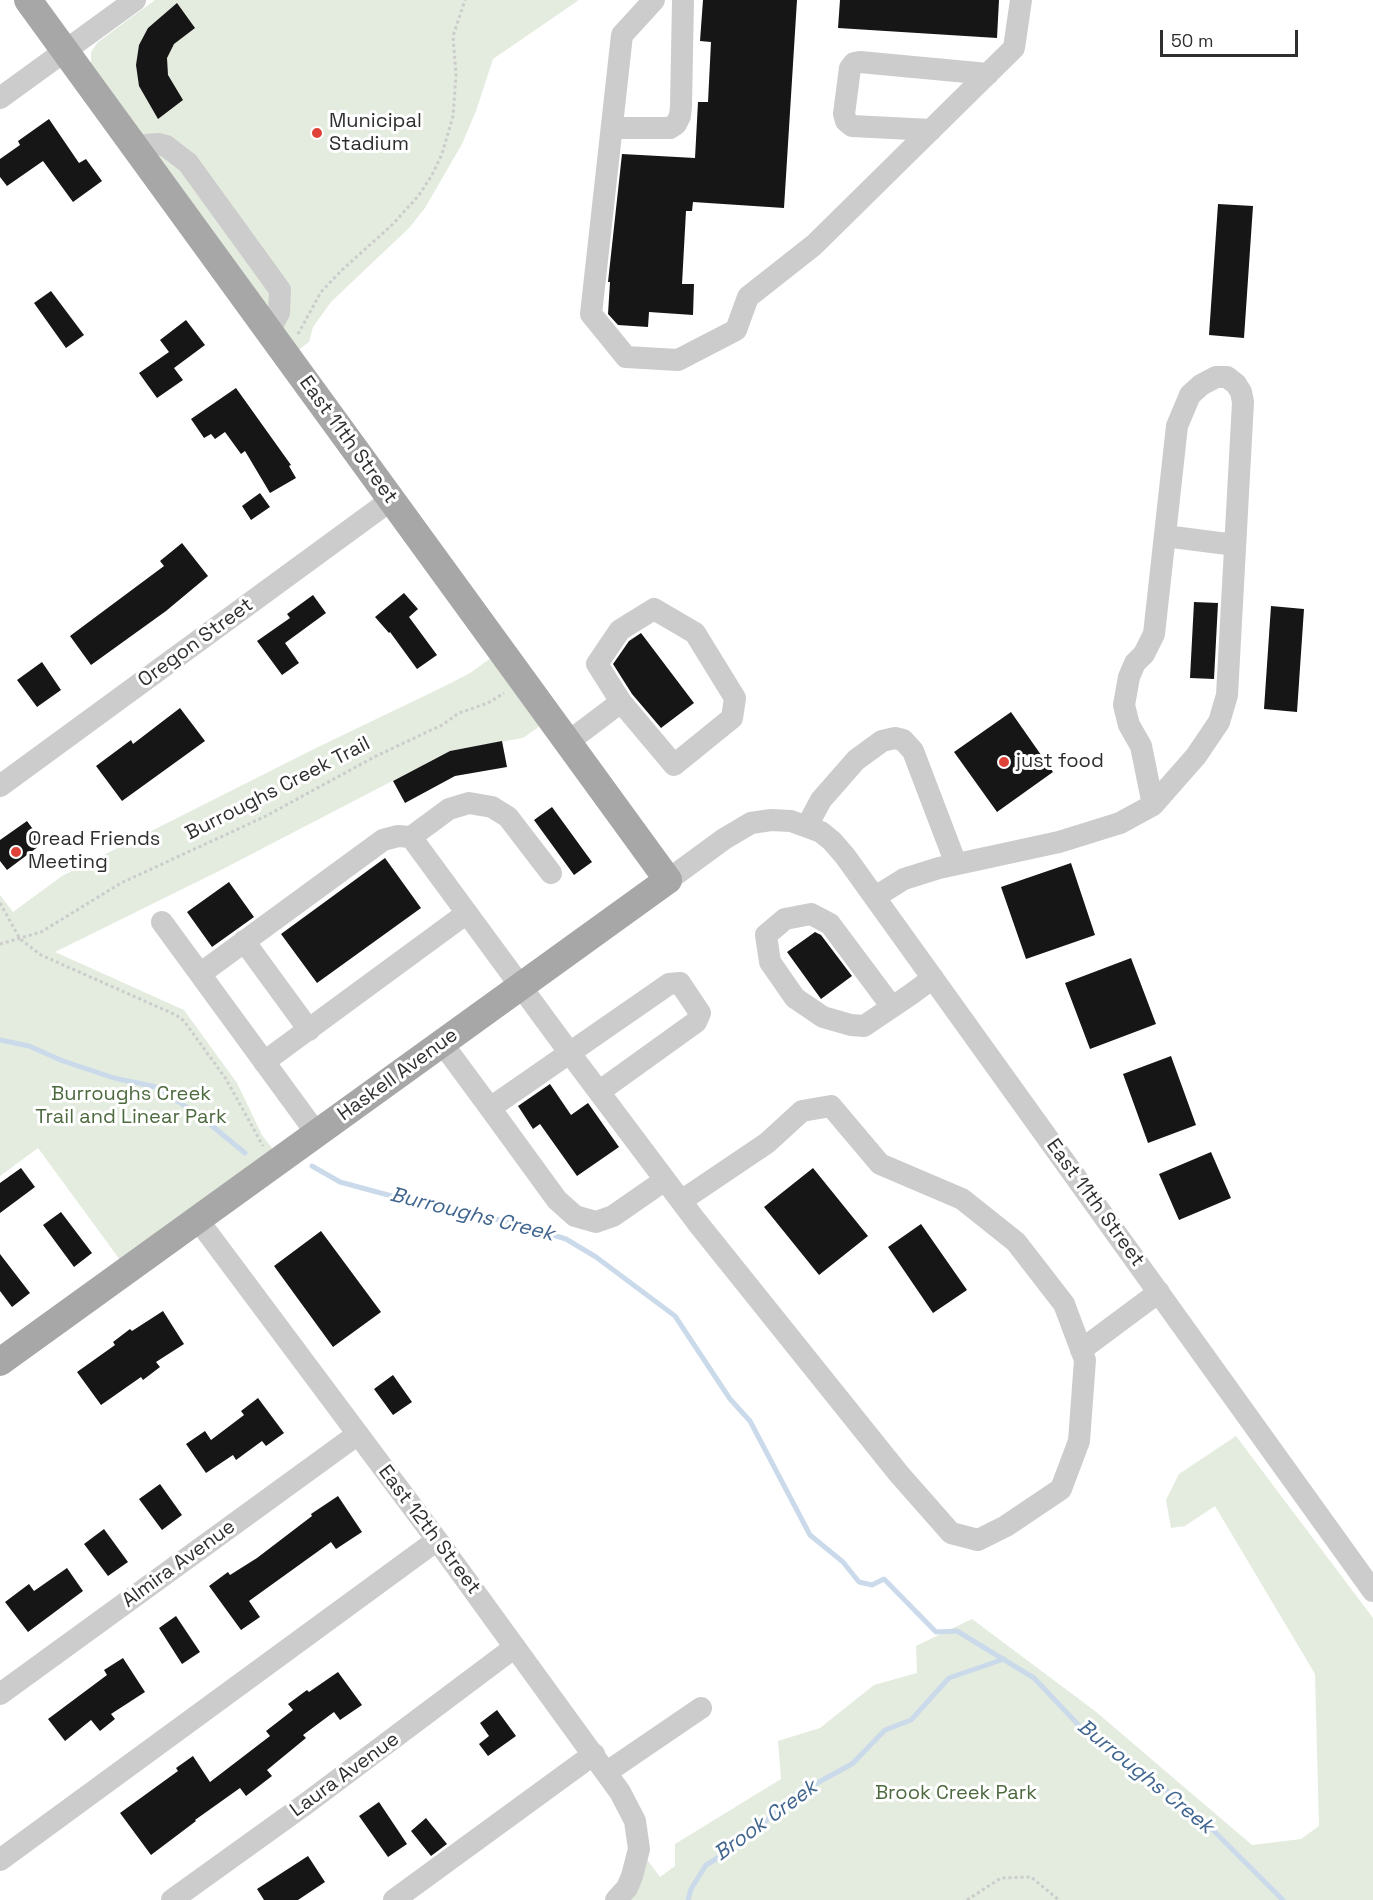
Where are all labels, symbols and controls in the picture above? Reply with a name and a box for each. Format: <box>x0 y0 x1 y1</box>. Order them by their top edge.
scale bar <box>1163 18 1301 56</box>
text: 50 m <box>1171 29 1213 52</box>
place label: Municipal Stadium <box>329 110 422 157</box>
marker: Municipal Stadium <box>310 126 324 140</box>
street label: East 11th Street <box>294 372 402 508</box>
street label: Oregon Street <box>134 593 258 693</box>
street label: Burroughs Creek Trail <box>182 732 374 846</box>
place label: just food <box>1016 750 1104 774</box>
marker: just food <box>997 755 1011 769</box>
place label: Oread Friends Meeting <box>28 828 160 875</box>
marker: Oread Friends Meeting <box>9 845 23 859</box>
street label: Haskell Avenue <box>333 1023 463 1127</box>
park label: Burroughs Creek Trail and Linear Park <box>35 1083 227 1130</box>
street label: East 11th Street <box>1041 1135 1149 1271</box>
water label: Burroughs Creek <box>387 1182 557 1248</box>
street label: East 12th Street <box>373 1461 485 1599</box>
street label: Almira Avenue <box>118 1515 240 1613</box>
water label: Burroughs Creek <box>1072 1714 1218 1840</box>
street label: Laura Avenue <box>286 1727 404 1823</box>
water label: Brook Creek <box>710 1775 822 1867</box>
park label: Brook Creek Park <box>875 1782 1037 1806</box>

